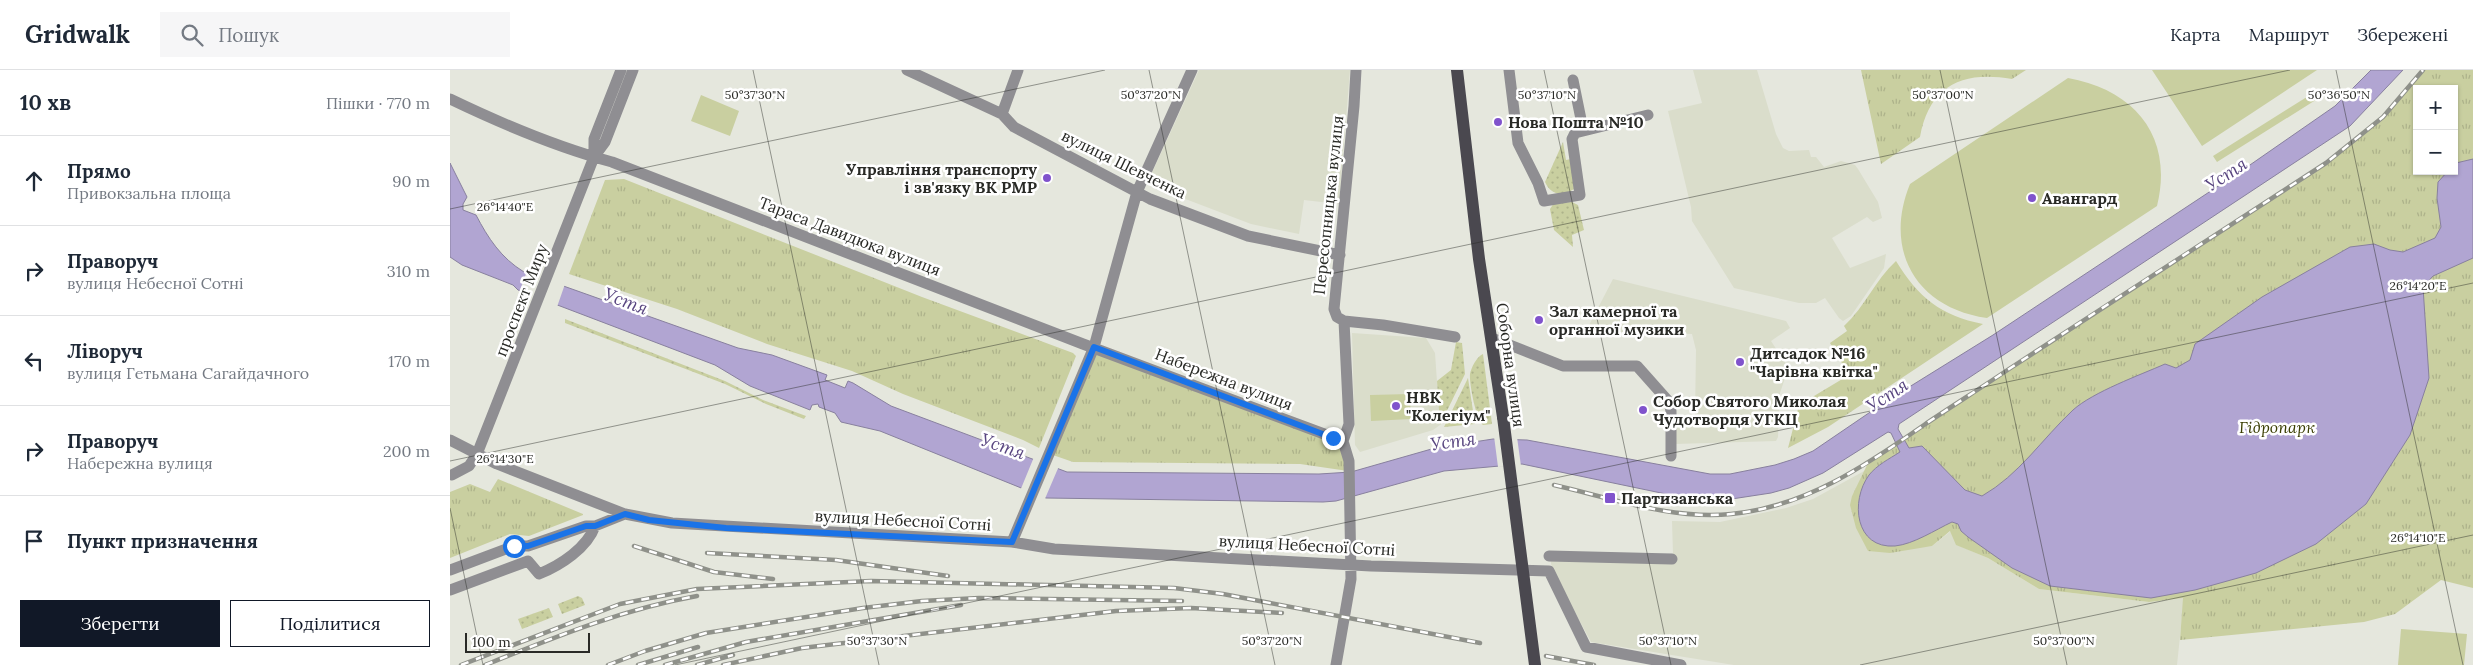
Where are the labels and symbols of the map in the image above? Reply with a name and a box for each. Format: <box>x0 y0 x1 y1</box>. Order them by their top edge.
text: 50°37'30"N <box>725 87 785 102</box>
text: 50°37'20"N <box>1121 87 1181 102</box>
text: 50°37'10"N <box>1518 87 1576 102</box>
text: 50°37'00"N <box>1912 87 1974 102</box>
text: 50°36'50"N <box>2308 87 2370 102</box>
place label: Нова Пошта №10 <box>1508 112 1644 132</box>
street label: Пересопницька вулиця <box>1309 114 1347 296</box>
marker: Нова Пошта №10 <box>1492 116 1504 128</box>
street label: вулиця Шевченка <box>1058 125 1190 203</box>
water label: Устя <box>2201 152 2251 196</box>
place label: Управління транспорту і зв'язку ВК РМР <box>846 159 1037 197</box>
marker: Управління транспорту і зв'язку ВК РМР <box>1041 172 1053 184</box>
place label: Авангард <box>2042 188 2118 208</box>
street label: Тараса Давидюка вулиця <box>756 192 944 280</box>
marker: Авангард <box>2026 192 2038 204</box>
text: 26°14'40"E <box>477 199 533 214</box>
street label: проспект Миру <box>490 240 552 359</box>
text: 26°14'20"E <box>2390 278 2446 293</box>
water label: Устя <box>601 282 651 320</box>
place label: Зал камерної та органної музики <box>1549 301 1685 339</box>
street label: Соборна вулиця <box>1492 302 1530 428</box>
marker: Зал камерної та органної музики <box>1533 314 1545 326</box>
place label: Дитсадок №16 "Чарівна квітка" <box>1750 343 1878 381</box>
street label: Набережна вулиця <box>1152 344 1296 414</box>
marker: Дитсадок №16 "Чарівна квітка" <box>1734 356 1746 368</box>
water label: Устя <box>1862 373 1912 417</box>
place label: НВК "Колегіум" <box>1406 387 1490 425</box>
place label: Собор Святого Миколая Чудотворця УГКЦ <box>1653 391 1846 429</box>
marker: НВК "Колегіум" <box>1390 400 1402 412</box>
marker: Собор Святого Миколая Чудотворця УГКЦ <box>1637 404 1649 416</box>
park label: Гідропарк <box>2239 417 2315 437</box>
water label: Устя <box>1429 426 1477 456</box>
route end <box>1322 427 1345 450</box>
water label: Устя <box>978 428 1028 464</box>
text: 26°14'30"E <box>476 451 534 466</box>
place label: Партизанська <box>1621 488 1734 508</box>
marker: Партизанська <box>1603 491 1617 505</box>
street label: вулиця Небесної Сотні <box>814 505 992 535</box>
street label: вулиця Небесної Сотні <box>1218 530 1396 560</box>
text: 26°14'10"E <box>2391 530 2445 545</box>
route start <box>503 535 526 558</box>
scale bar <box>465 630 590 653</box>
text: 50°37'30"N <box>847 633 907 648</box>
text: 50°37'20"N <box>1242 633 1302 648</box>
text: 50°37'10"N <box>1639 633 1697 648</box>
text: 50°37'00"N <box>2033 633 2095 648</box>

